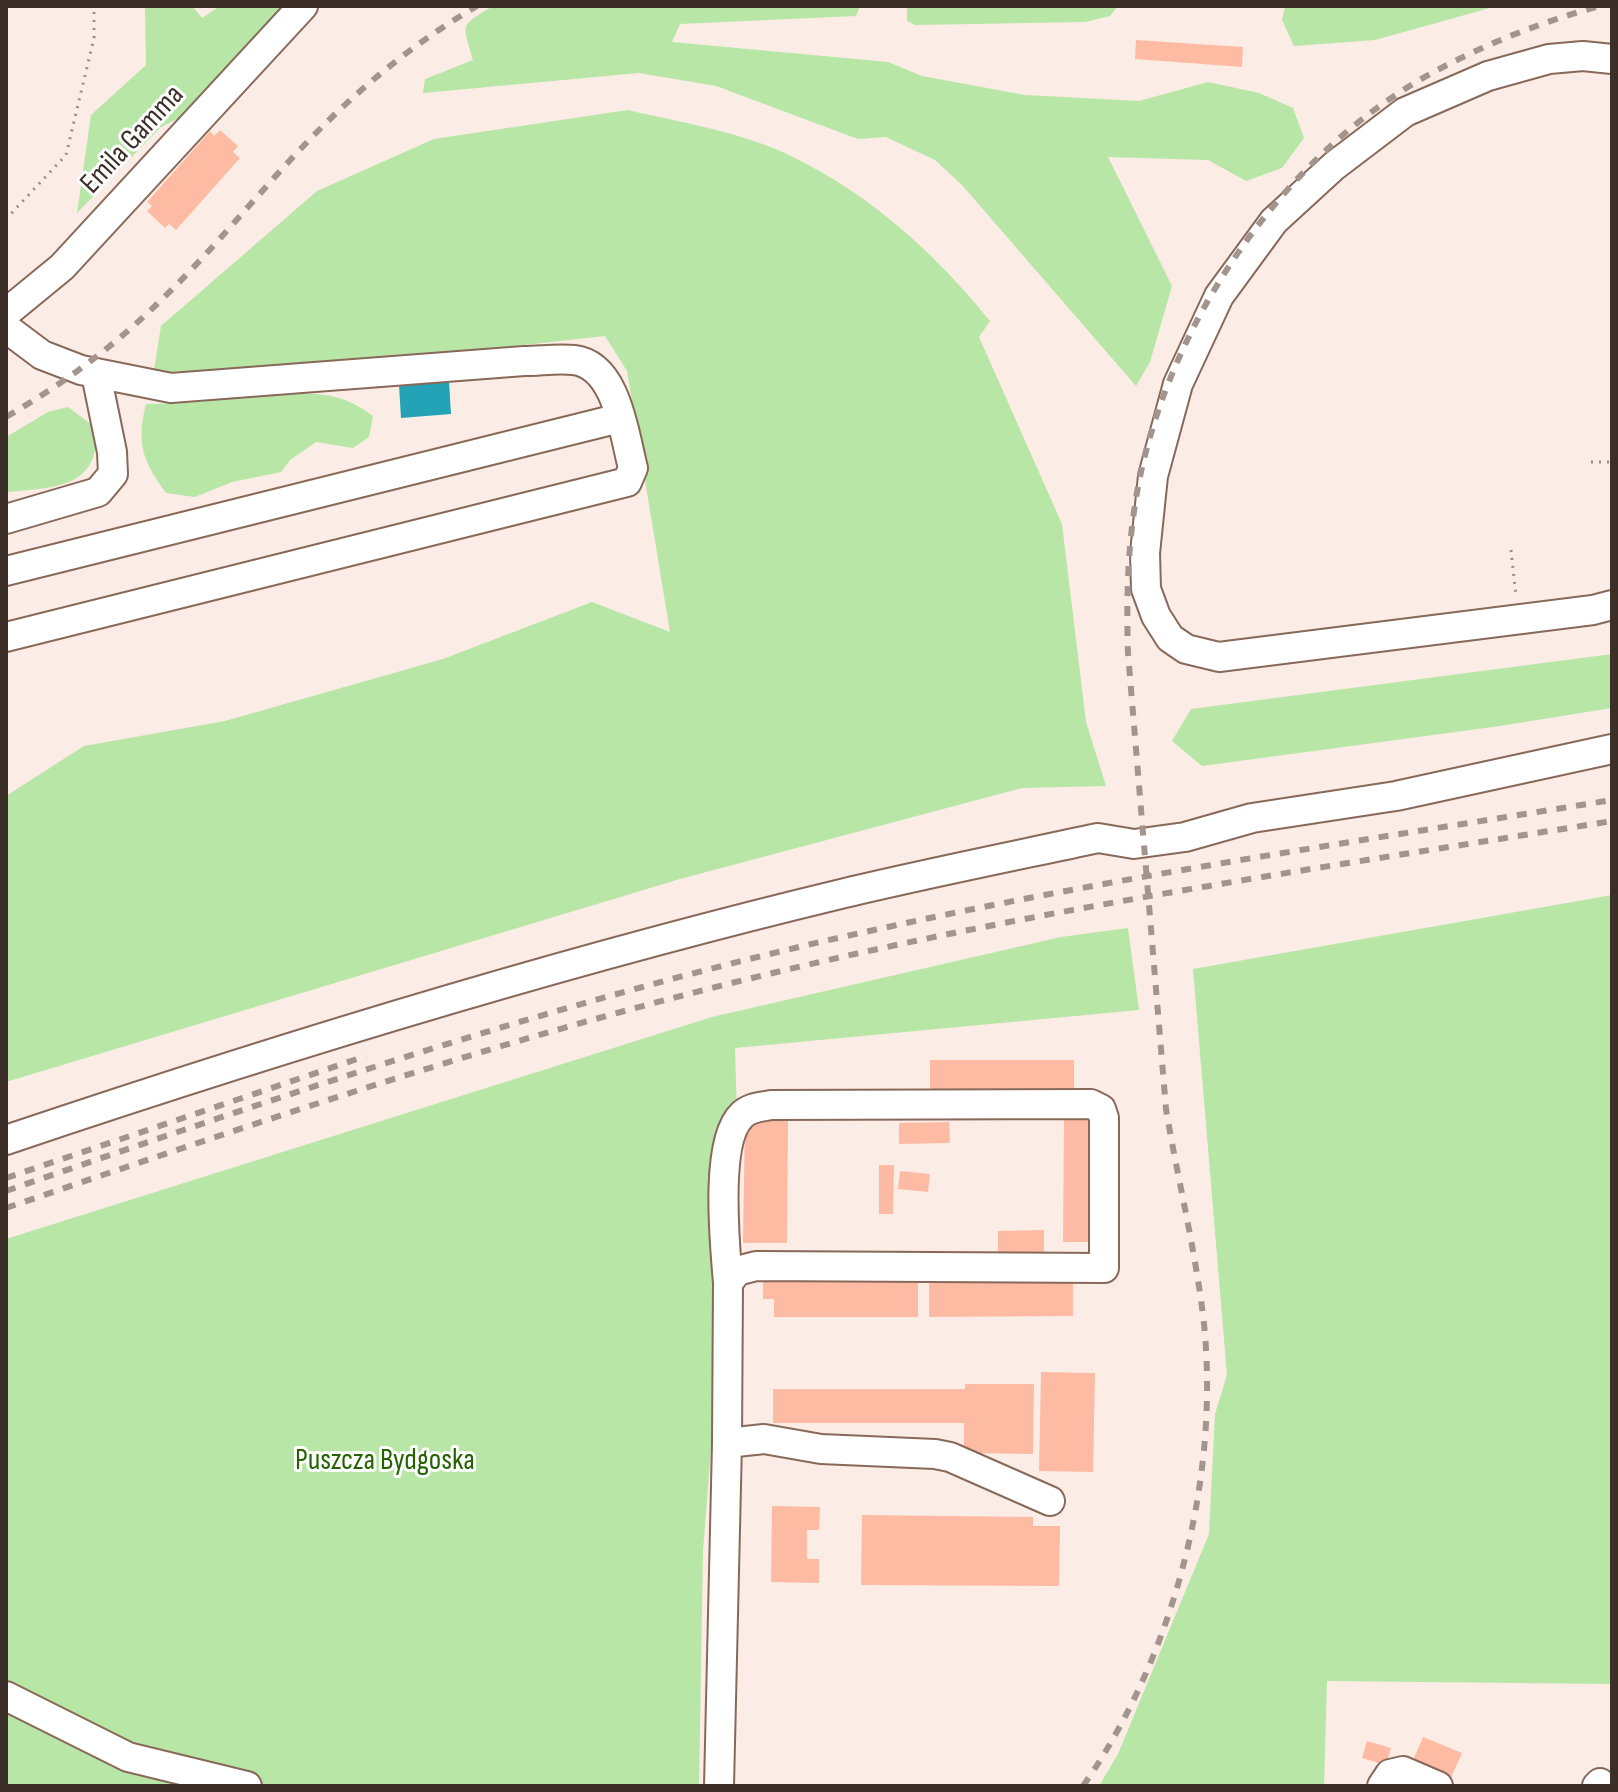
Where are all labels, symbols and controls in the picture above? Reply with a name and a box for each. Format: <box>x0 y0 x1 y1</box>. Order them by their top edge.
street label: Emila Gamma <box>74 78 192 202</box>
park label: Puszcza Bydgoska <box>295 1443 475 1479</box>

